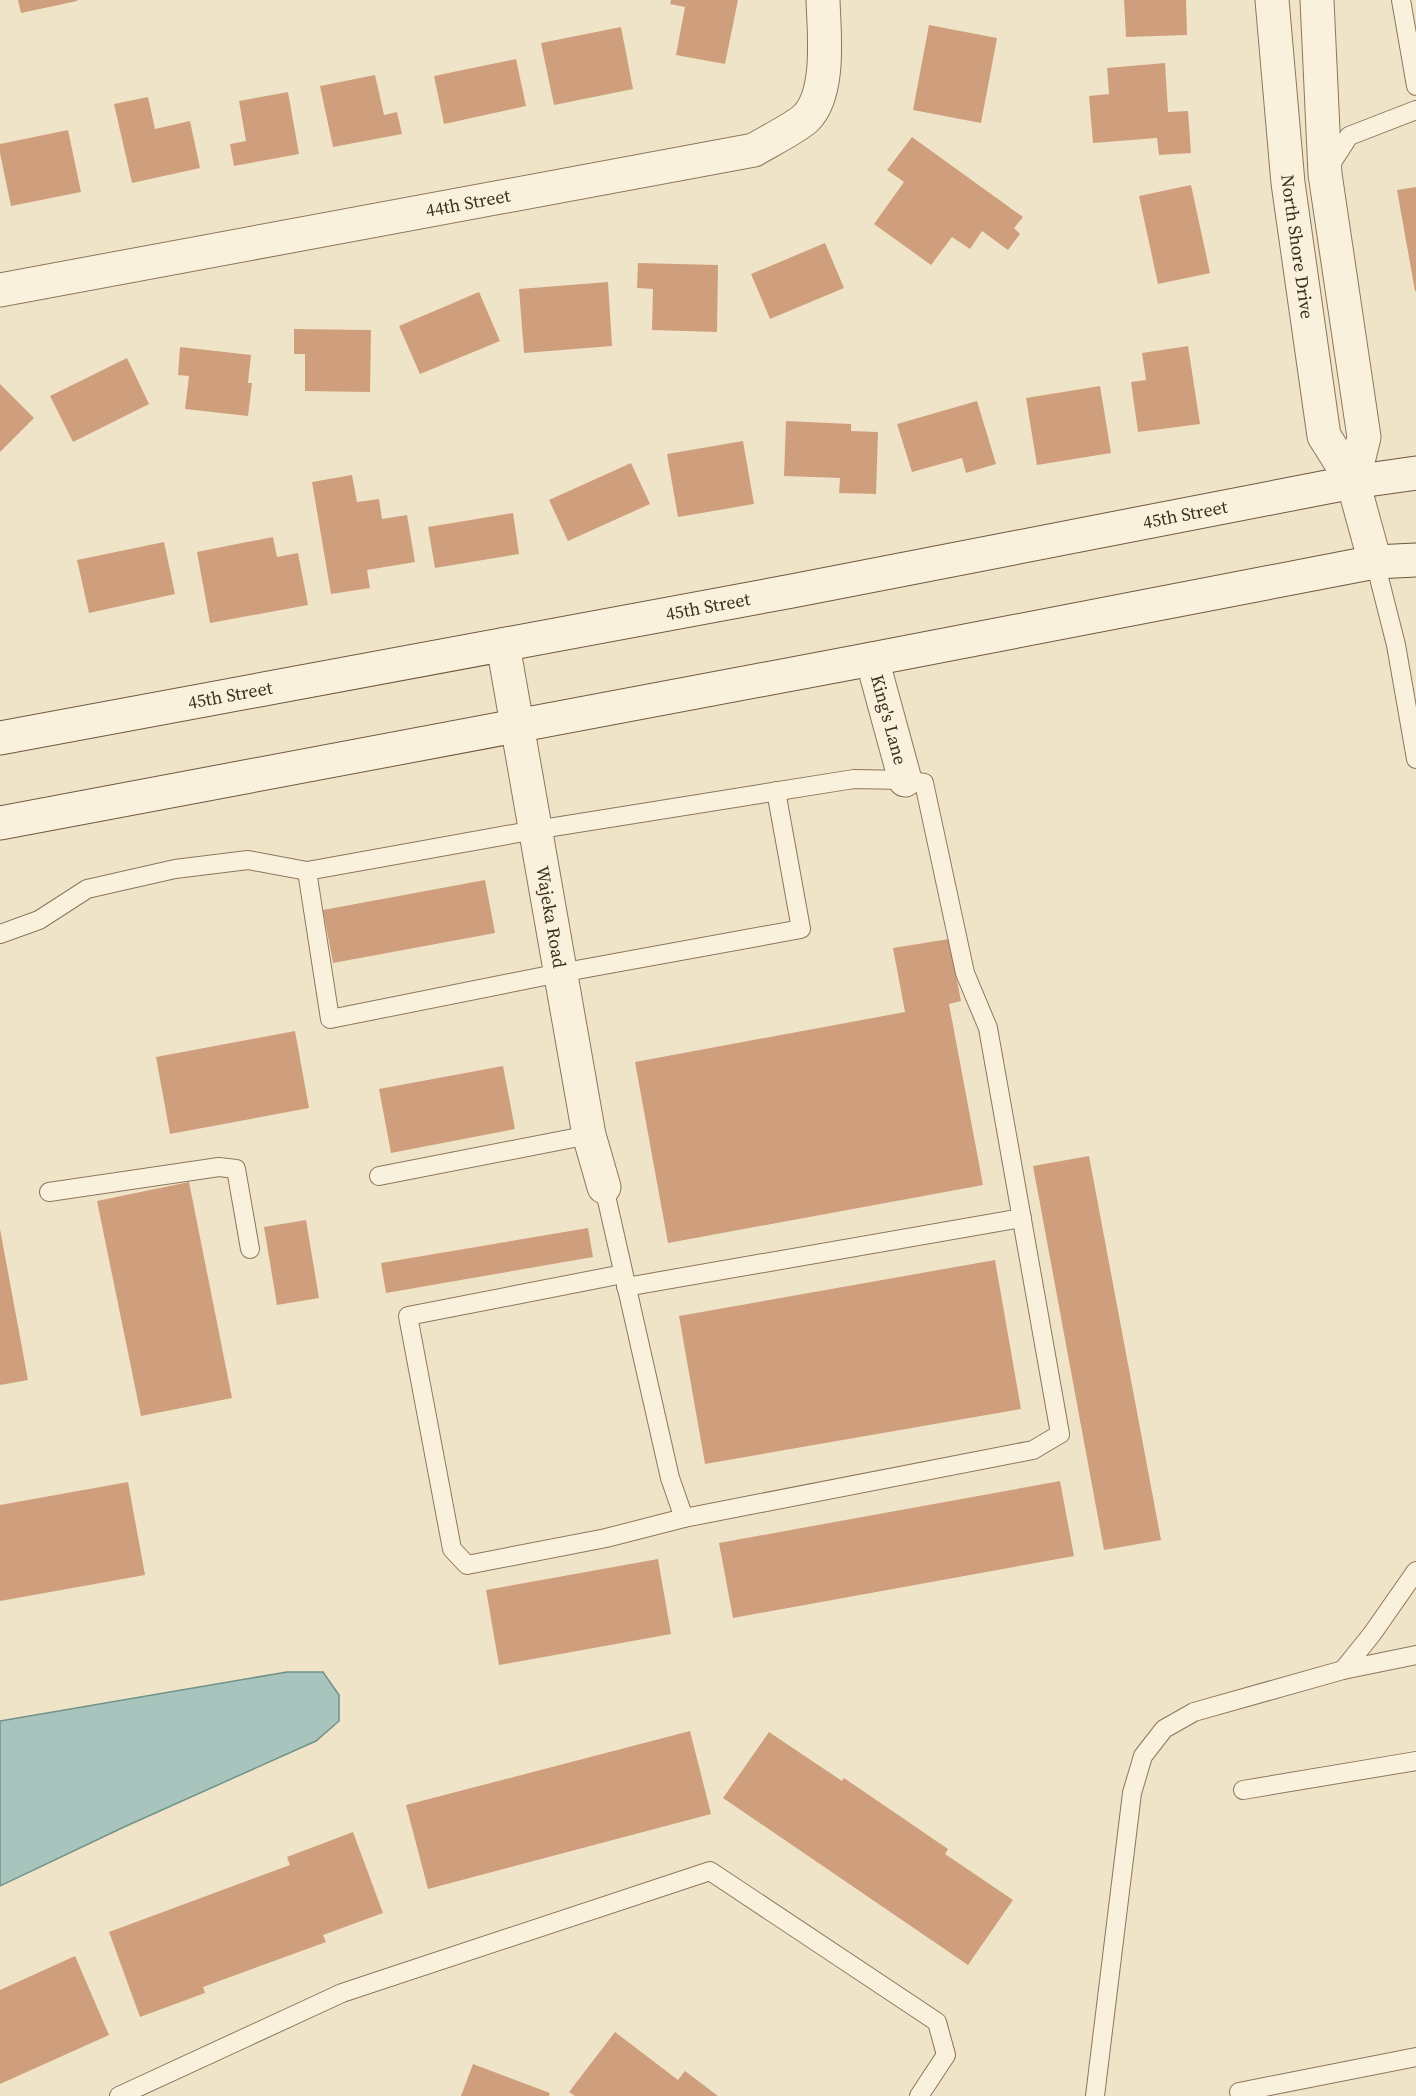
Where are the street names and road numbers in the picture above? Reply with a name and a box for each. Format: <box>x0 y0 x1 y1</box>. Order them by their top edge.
street label: North Shore Drive <box>1275 173 1320 321</box>
street label: 44th Street <box>424 182 512 223</box>
street label: 45th Street <box>1141 494 1229 535</box>
street label: 45th Street <box>664 586 752 626</box>
street label: King's Lane <box>865 672 913 767</box>
street label: 45th Street <box>186 675 274 715</box>
street label: Wajeka Road <box>530 864 572 970</box>

